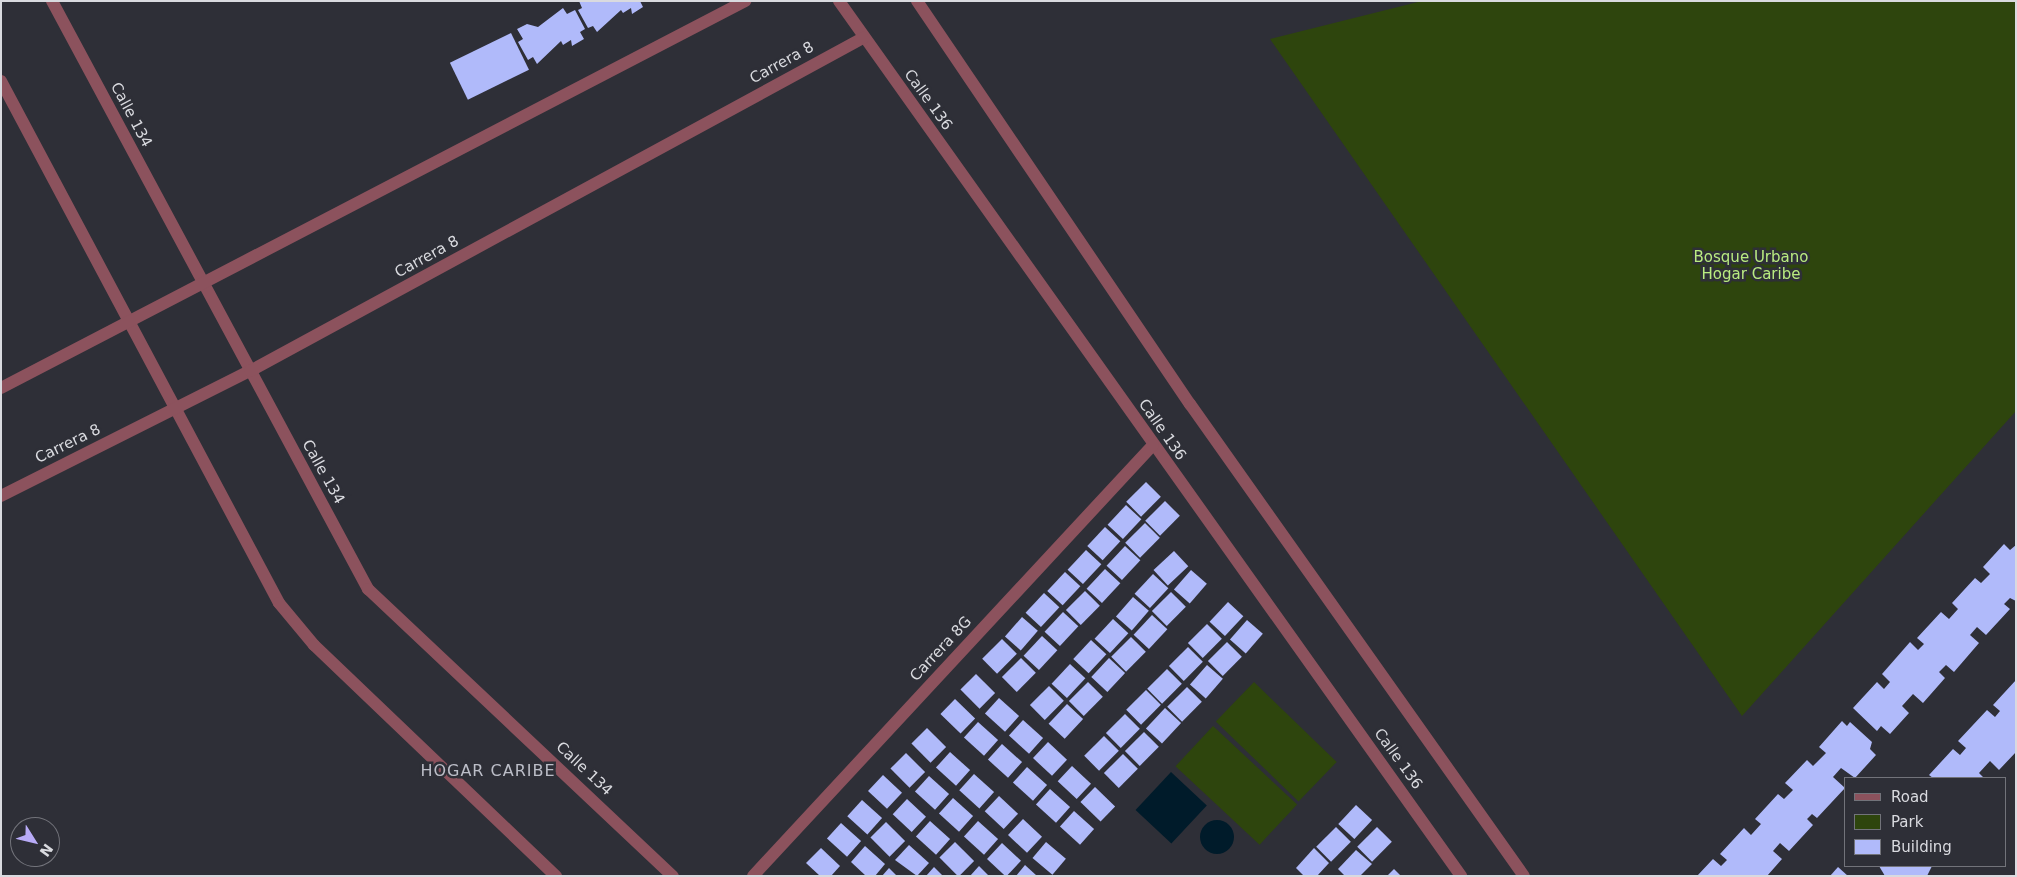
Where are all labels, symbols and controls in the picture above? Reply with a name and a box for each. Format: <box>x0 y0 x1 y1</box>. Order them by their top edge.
street label: Carrera 8 <box>747 38 817 88</box>
street label: Calle 136 <box>900 66 956 134</box>
street label: Calle 134 <box>106 80 156 150</box>
street label: Carrera 8 <box>392 232 462 282</box>
park label: Bosque Urbano Hogar Caribe <box>1694 248 1808 283</box>
street label: Calle 136 <box>1134 396 1190 464</box>
street label: Carrera 8 <box>32 421 104 467</box>
street label: Calle 134 <box>298 437 348 507</box>
street label: Carrera 8G <box>906 613 976 685</box>
street label: Calle 136 <box>1370 725 1426 793</box>
street label: Calle 134 <box>552 738 616 800</box>
district label: HOGAR CARIBE <box>419 761 557 781</box>
legend <box>1844 777 2007 867</box>
text: Road <box>1891 788 1929 806</box>
text: Park <box>1891 813 1923 831</box>
north arrow <box>10 817 60 867</box>
text: Building <box>1891 838 1952 856</box>
text: N <box>36 841 56 860</box>

